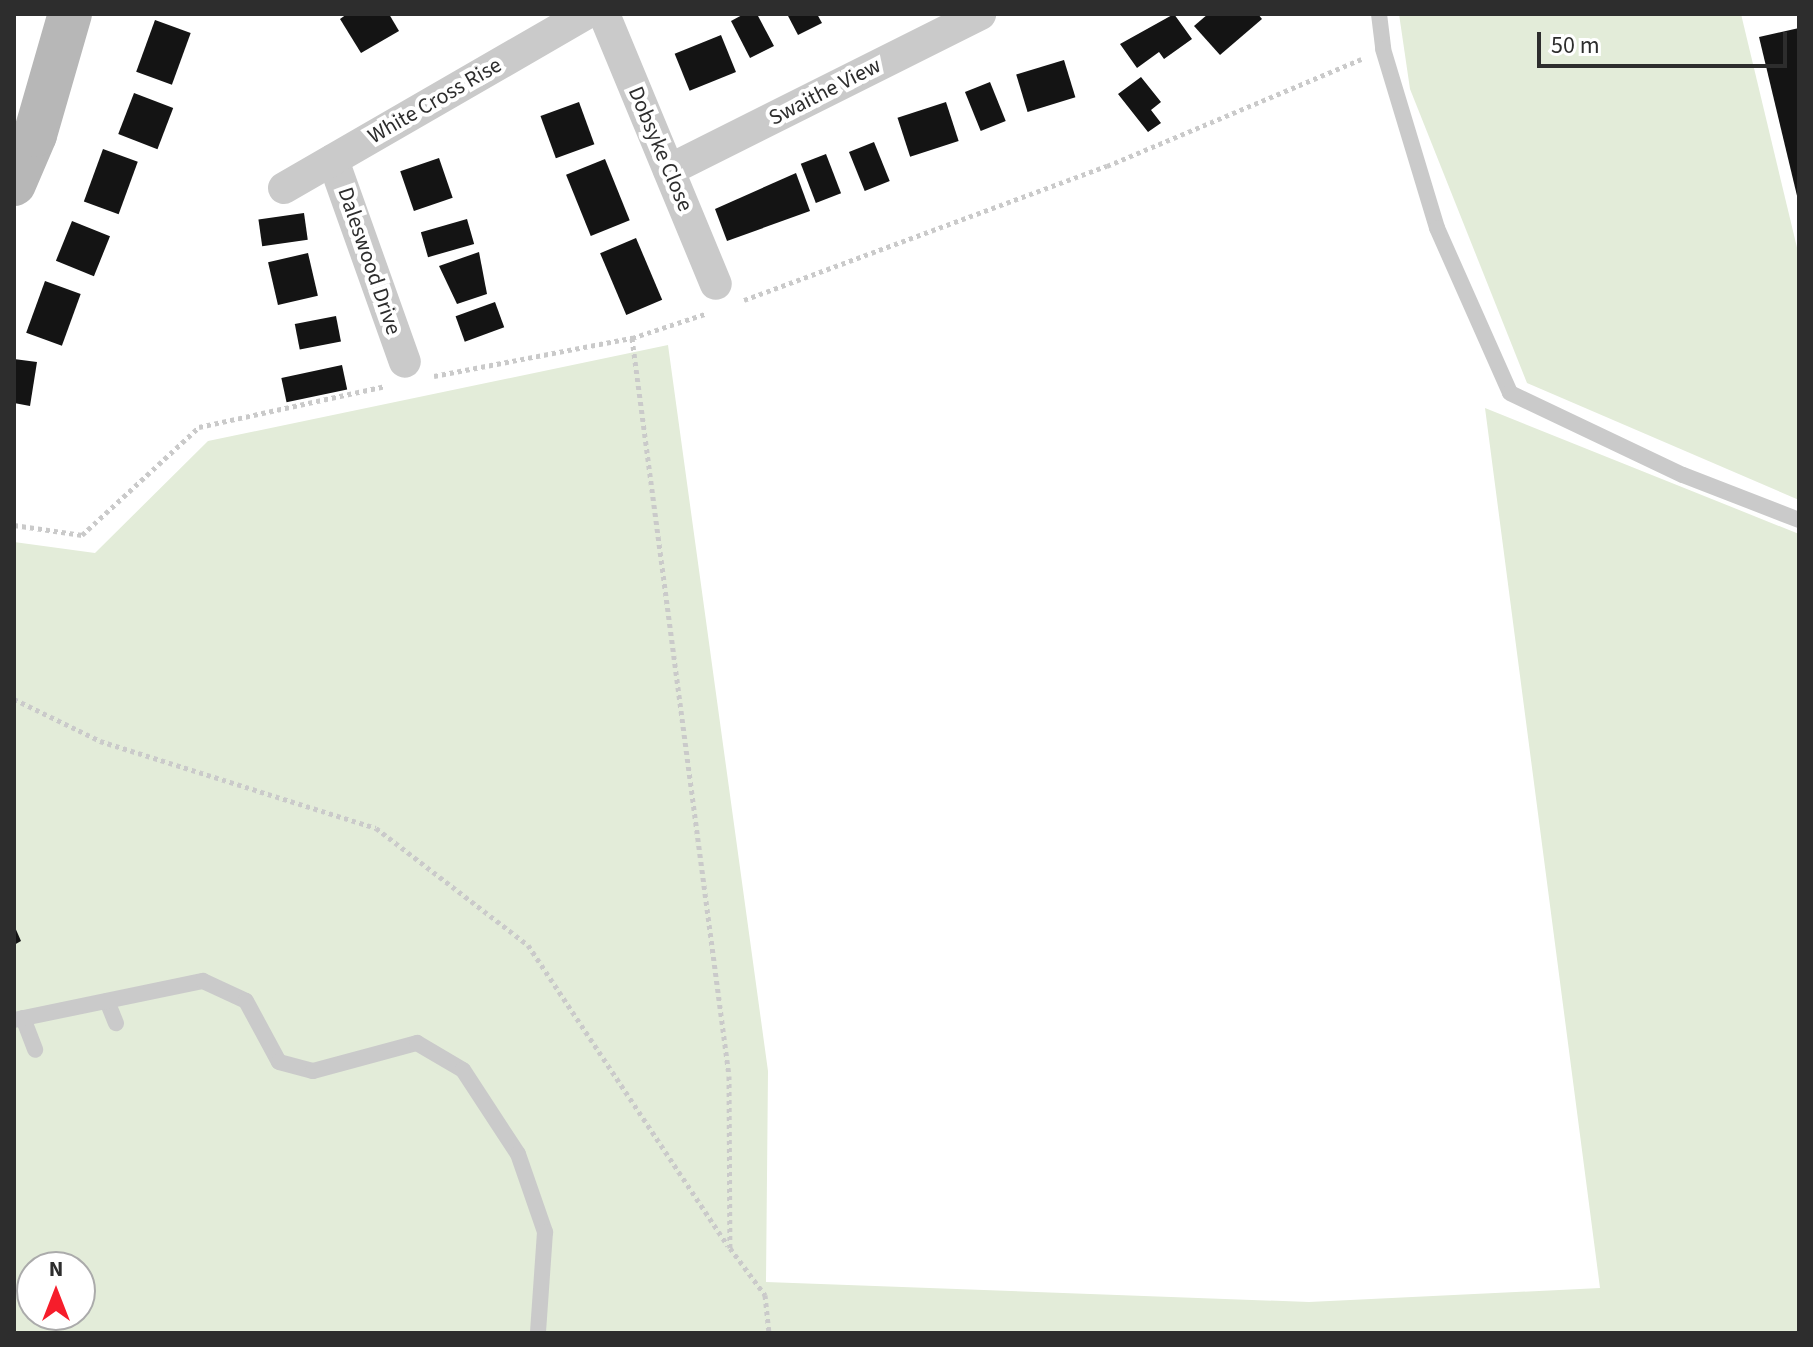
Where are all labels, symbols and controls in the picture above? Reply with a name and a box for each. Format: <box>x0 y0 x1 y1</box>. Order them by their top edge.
scale bar <box>1541 16 1791 66</box>
text: 50 m <box>1551 28 1600 63</box>
street label: White Cross Rise <box>364 52 506 150</box>
street label: Swaithe View <box>765 53 885 131</box>
street label: Dobsyke Close <box>622 83 698 215</box>
street label: Daleswood Drive <box>331 184 407 338</box>
north arrow <box>16 1251 96 1331</box>
text: N <box>49 1253 63 1285</box>

